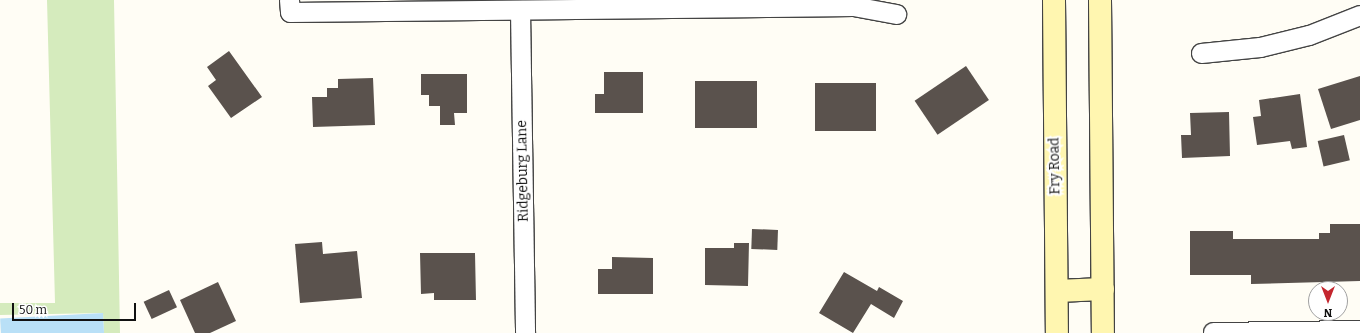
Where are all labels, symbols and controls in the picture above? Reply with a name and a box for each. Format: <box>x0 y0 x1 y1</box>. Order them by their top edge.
street label: Ridgeburg Lane <box>514 120 532 222</box>
street label: Fry Road <box>1046 137 1064 195</box>
north arrow <box>1308 281 1348 321</box>
scale bar <box>14 295 138 321</box>
text: 50 m <box>19 303 47 317</box>
text: N <box>1324 306 1332 319</box>

